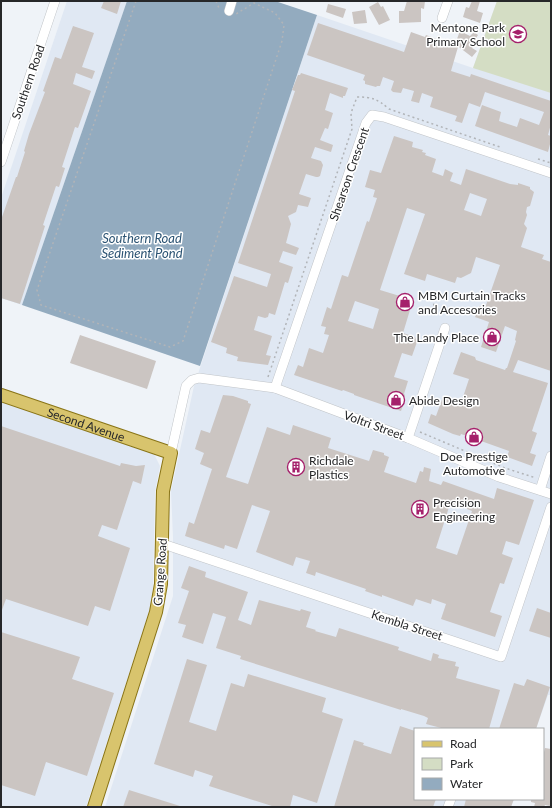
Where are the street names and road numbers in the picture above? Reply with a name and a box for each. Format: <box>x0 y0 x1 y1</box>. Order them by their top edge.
street label: Southern Road <box>8 43 48 121</box>
street label: Shearson Crescent <box>326 125 372 223</box>
street label: Second Avenue <box>45 404 127 444</box>
street label: Voltri Street <box>342 407 407 443</box>
street label: Grange Road <box>150 538 170 606</box>
street label: Kembla Street <box>370 606 445 644</box>

